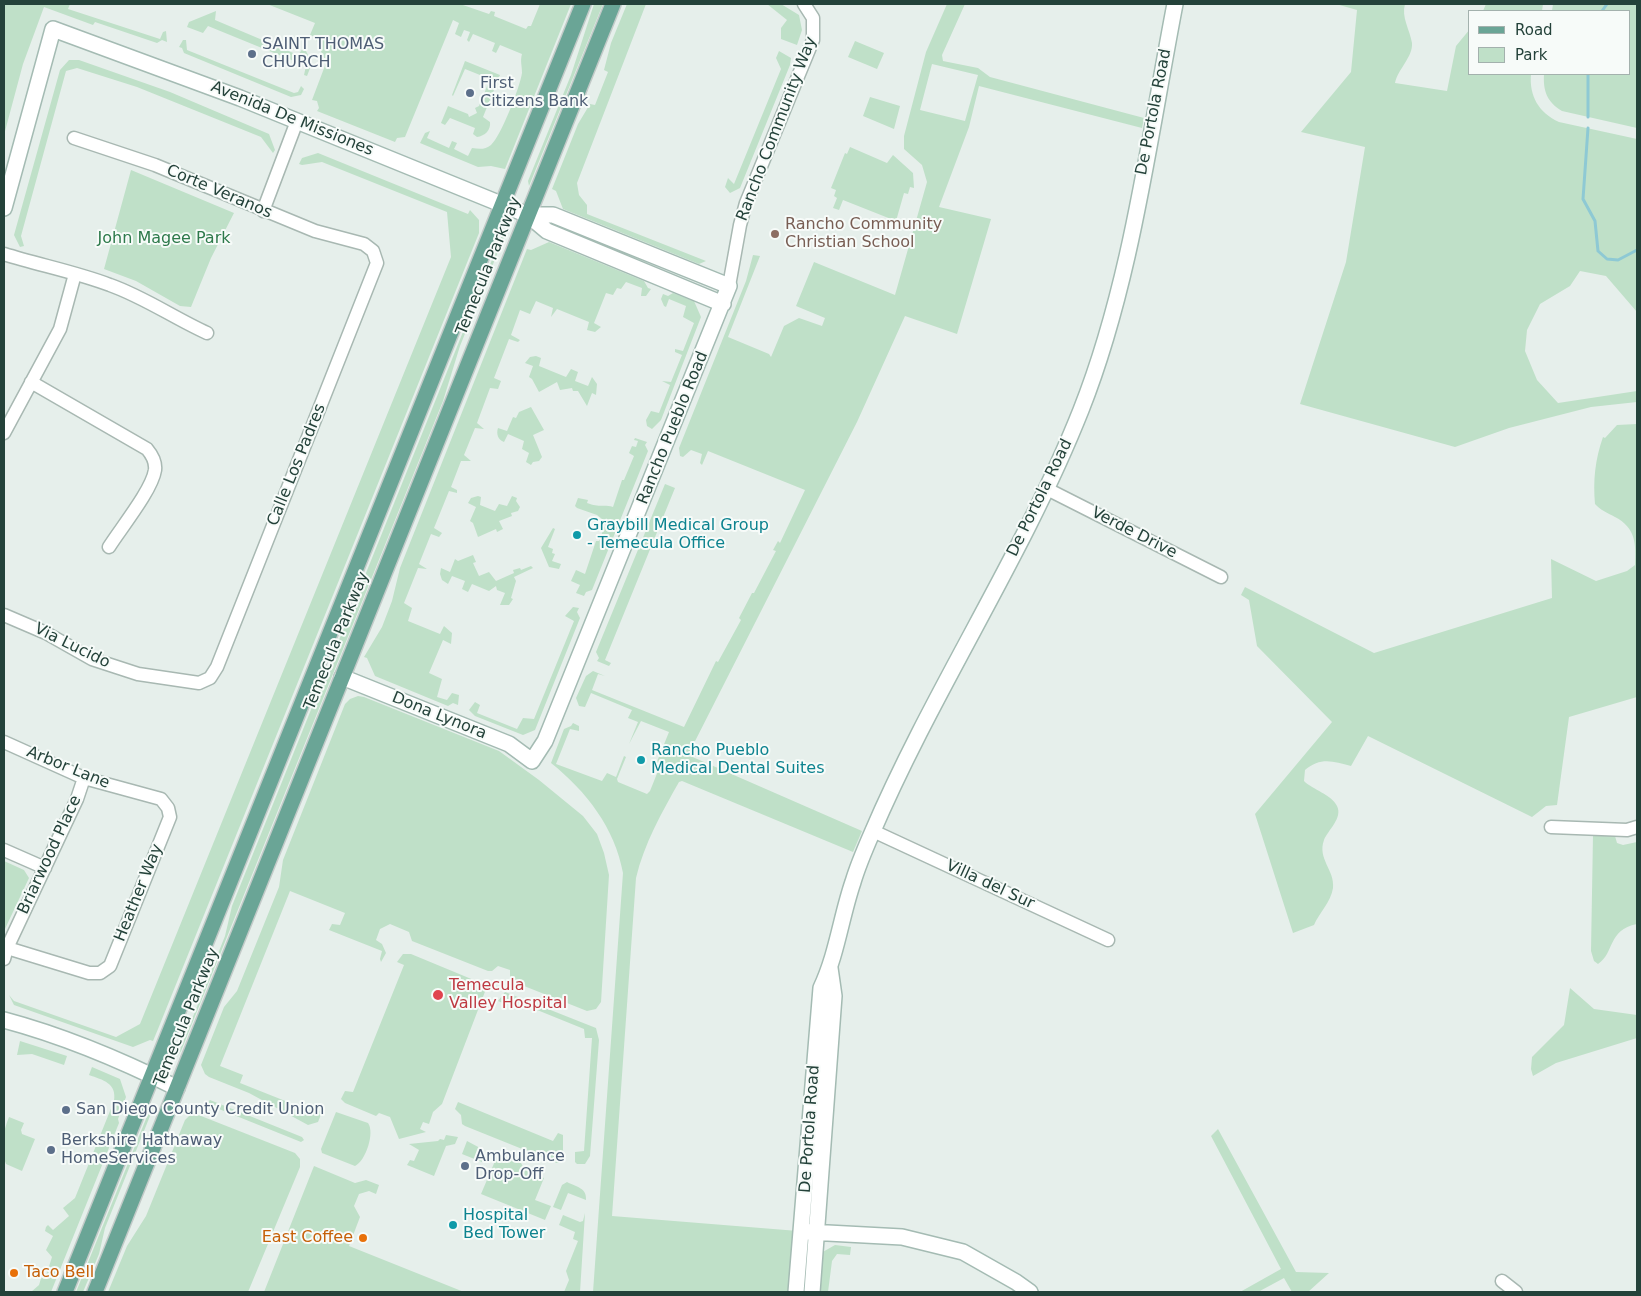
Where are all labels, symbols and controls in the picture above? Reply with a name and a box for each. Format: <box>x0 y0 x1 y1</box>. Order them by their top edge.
legend <box>1468 10 1631 75</box>
text: Road <box>1515 21 1553 39</box>
street label: Rancho Community Way <box>733 34 821 224</box>
place label: SAINT THOMAS CHURCH <box>262 35 384 73</box>
text: Park <box>1515 46 1547 64</box>
street label: De Portola Road <box>1132 47 1176 177</box>
marker: SAINT THOMAS CHURCH <box>246 48 258 60</box>
place label: First Citizens Bank <box>480 74 588 112</box>
street label: Avenida De Missiones <box>208 78 376 160</box>
marker: First Citizens Bank <box>464 87 476 99</box>
street label: Corte Veranos <box>163 161 275 223</box>
street label: Temecula Parkway <box>452 194 526 338</box>
place label: Rancho Community Christian School <box>785 215 942 253</box>
marker: Rancho Community Christian School <box>769 228 781 240</box>
park label: John Magee Park <box>98 229 230 249</box>
street label: Rancho Pueblo Road <box>633 349 713 507</box>
street label: Calle Los Padres <box>264 401 330 529</box>
street label: De Portola Road <box>1003 436 1077 560</box>
street label: Verde Drive <box>1088 503 1180 563</box>
place label: Graybill Medical Group - Temecula Office <box>587 516 769 554</box>
marker: Graybill Medical Group - Temecula Office <box>571 529 583 541</box>
street label: Temecula Parkway <box>300 569 374 713</box>
street label: Via Lucido <box>31 619 113 673</box>
street label: Dona Lynora <box>389 688 489 744</box>
place label: Rancho Pueblo Medical Dental Suites <box>651 741 824 779</box>
street label: Arbor Lane <box>24 743 112 793</box>
marker: Rancho Pueblo Medical Dental Suites <box>635 754 647 766</box>
street label: Briarwood Place <box>14 793 86 917</box>
street label: Heather Way <box>111 841 167 945</box>
street label: Villa del Sur <box>943 856 1037 914</box>
street label: Temecula Parkway <box>150 945 224 1089</box>
place label: Temecula Valley Hospital <box>449 976 567 1014</box>
marker: Temecula Valley Hospital <box>431 988 445 1002</box>
street label: De Portola Road <box>796 1064 824 1194</box>
place label: San Diego County Credit Union <box>76 1100 324 1120</box>
marker: San Diego County Credit Union <box>60 1104 72 1116</box>
place label: Berkshire Hathaway HomeServices <box>61 1131 222 1169</box>
marker: Berkshire Hathaway HomeServices <box>45 1144 57 1156</box>
place label: Ambulance Drop-Off <box>475 1147 565 1185</box>
marker: Ambulance Drop-Off <box>459 1160 471 1172</box>
place label: Hospital Bed Tower <box>463 1206 545 1244</box>
marker: Hospital Bed Tower <box>447 1219 459 1231</box>
place label: East Coffee <box>262 1228 353 1248</box>
marker: East Coffee <box>357 1232 369 1244</box>
place label: Taco Bell <box>24 1263 94 1283</box>
marker: Taco Bell <box>8 1267 20 1279</box>

